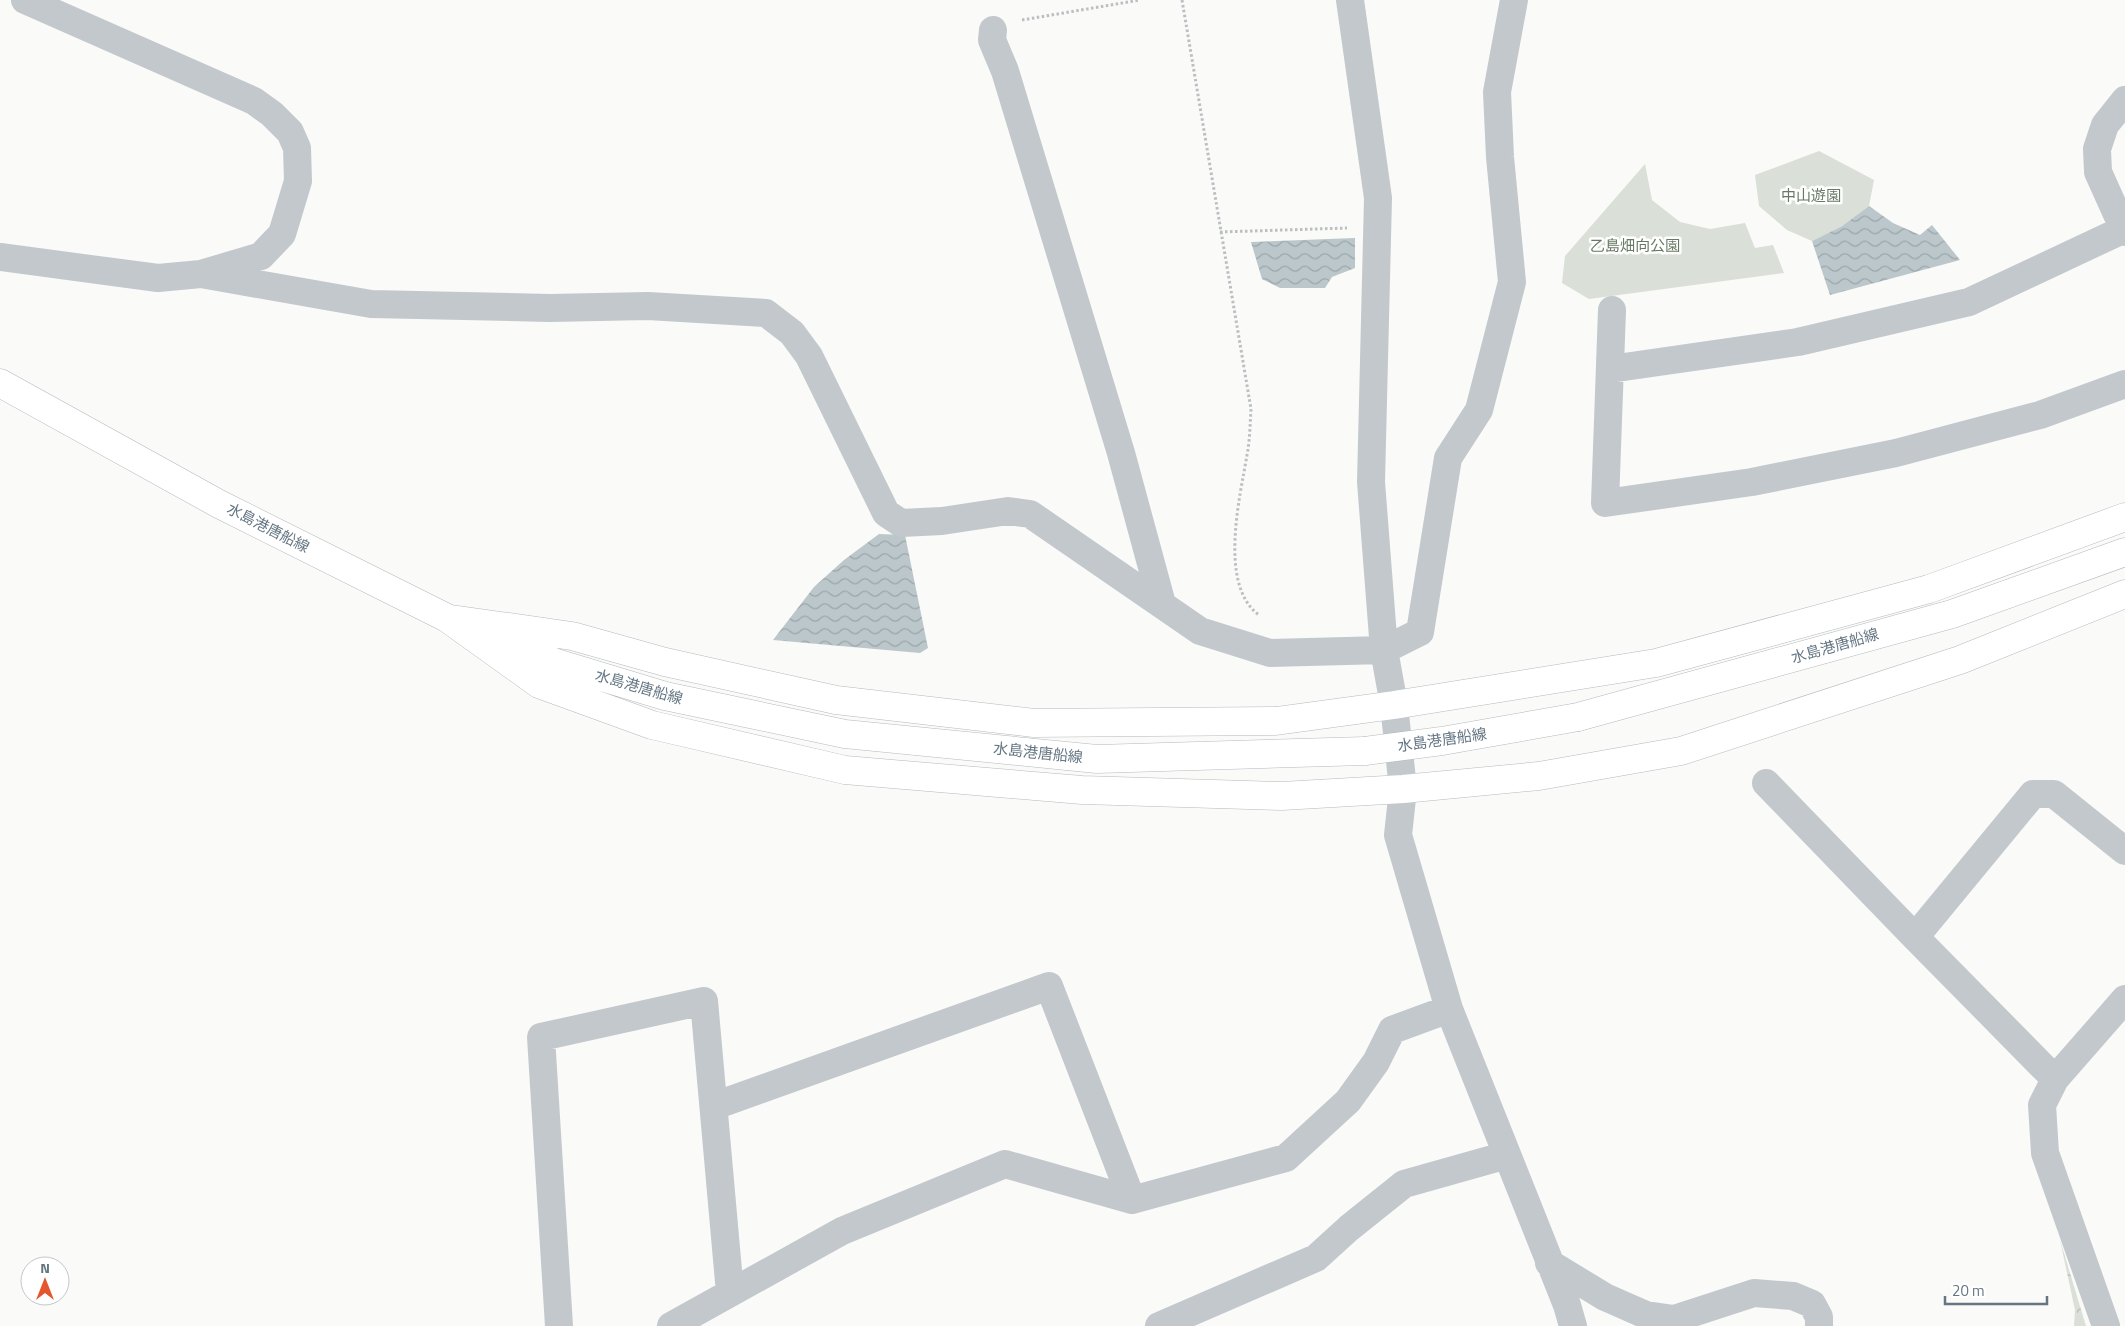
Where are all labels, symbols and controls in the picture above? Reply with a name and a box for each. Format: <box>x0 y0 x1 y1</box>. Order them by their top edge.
park label: 中山遊園 <box>1781 184 1841 207</box>
park label: 乙島畑向公園 <box>1590 234 1680 257</box>
street label: 水島港唐船線 <box>223 497 314 558</box>
street label: 水島港唐船線 <box>1788 622 1881 669</box>
street label: 水島港唐船線 <box>593 663 686 710</box>
street label: 水島港唐船線 <box>1396 722 1488 757</box>
street label: 水島港唐船線 <box>992 736 1084 769</box>
north arrow <box>20 1256 70 1306</box>
text: N <box>40 1257 50 1278</box>
scale bar <box>1945 1274 2048 1306</box>
text: 20 m <box>1952 1279 1985 1302</box>

